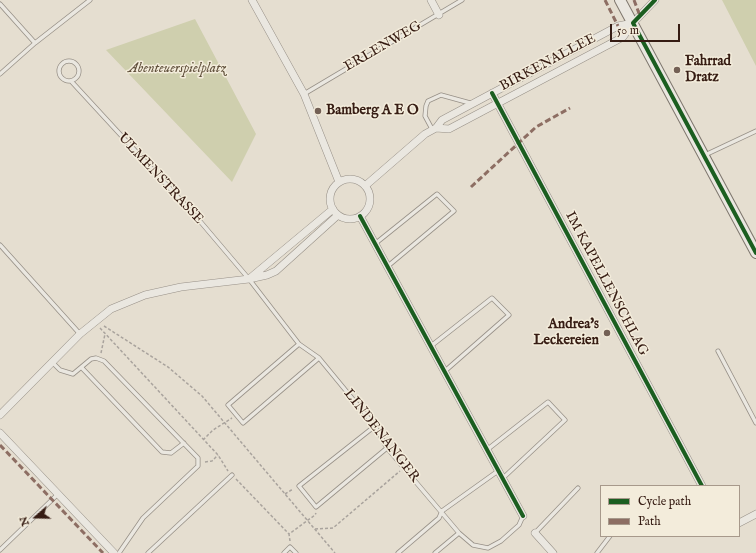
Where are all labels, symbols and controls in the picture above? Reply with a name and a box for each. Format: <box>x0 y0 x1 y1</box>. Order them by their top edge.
scale bar <box>612 16 682 42</box>
street label: ERLENWEG <box>341 18 425 76</box>
text: 50 m <box>617 23 639 38</box>
street label: BIRKENALLEE <box>497 31 599 95</box>
place label: Fahrrad Dratz <box>685 54 731 86</box>
park label: Abenteuerspielplatz <box>128 61 226 77</box>
marker: Fahrrad Dratz <box>672 65 682 75</box>
place label: Bamberg A E O <box>326 103 419 119</box>
marker: Bamberg A E O <box>313 106 323 116</box>
street label: ULMENSTRASSE <box>114 130 206 228</box>
street label: IM KAPELLENSCHLAG <box>561 209 651 359</box>
place label: Andrea's Leckereien <box>534 317 599 350</box>
marker: Andrea's Leckereien <box>602 328 612 338</box>
street label: LINDENANGER <box>339 386 423 486</box>
legend <box>600 485 740 537</box>
text: Cycle path <box>638 494 691 509</box>
north arrow <box>16 497 56 537</box>
text: N <box>17 514 33 528</box>
text: Path <box>638 514 661 529</box>

